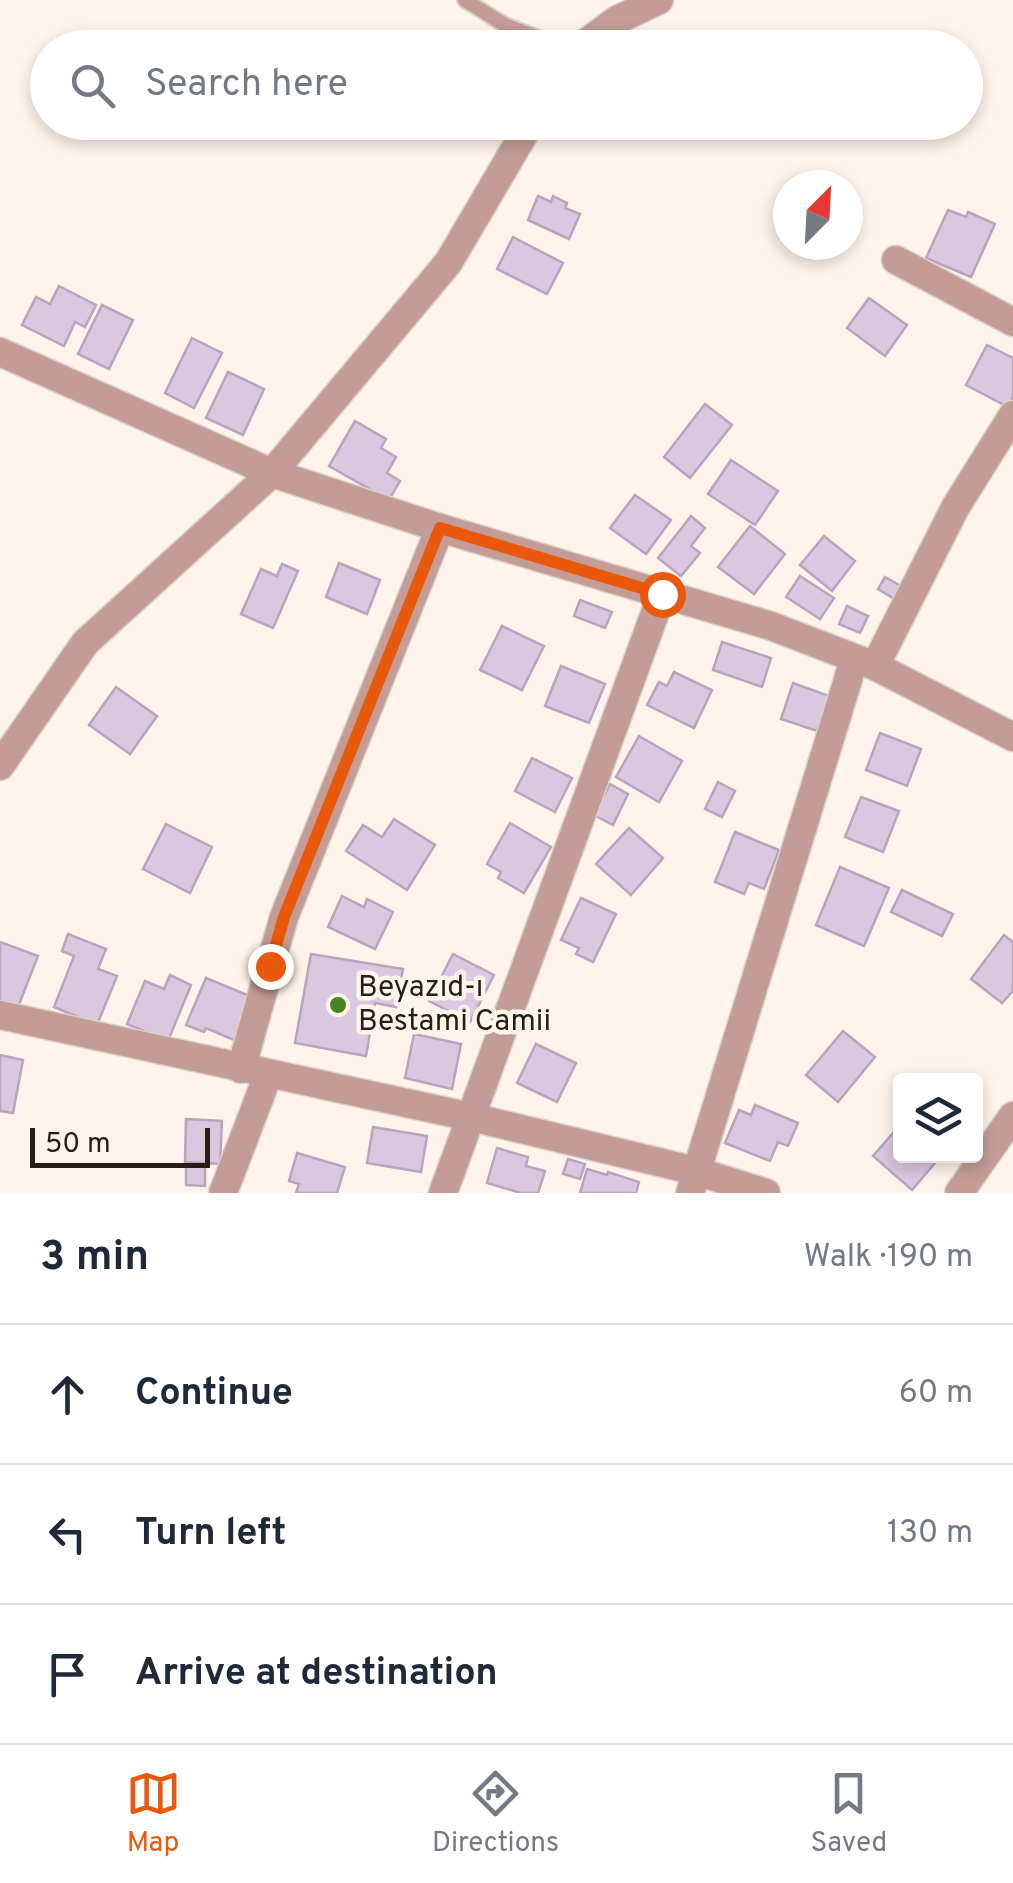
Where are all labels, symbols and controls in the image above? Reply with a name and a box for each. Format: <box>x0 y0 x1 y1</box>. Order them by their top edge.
search box <box>30 30 983 140</box>
icon: search <box>65 58 120 113</box>
text: Search here <box>145 61 348 110</box>
north arrow <box>773 170 863 260</box>
route start <box>640 572 686 618</box>
route end <box>248 944 294 990</box>
place label: Beyazıd-ı Bestami Camii <box>358 970 551 1041</box>
marker: Beyazıd-ı Bestami Camii <box>327 994 349 1016</box>
map controls <box>893 1073 983 1163</box>
button: layers <box>893 1073 983 1163</box>
scale bar <box>30 1123 210 1168</box>
text: 50 m <box>45 1127 111 1163</box>
text: 3 min <box>40 1232 149 1285</box>
text: Walk · 190 m <box>804 1238 973 1278</box>
icon: ahead <box>40 1367 95 1422</box>
text: Continue <box>135 1370 293 1419</box>
text: 60 m <box>899 1374 973 1414</box>
icon: left <box>40 1507 95 1562</box>
text: Turn left <box>135 1510 287 1559</box>
text: 130 m <box>887 1514 973 1554</box>
icon: arrive <box>40 1647 95 1702</box>
text: Arrive at destination <box>135 1650 498 1699</box>
tab: Map <box>126 1766 181 1862</box>
tab: Directions <box>432 1766 559 1862</box>
tab: Saved <box>810 1766 887 1862</box>

